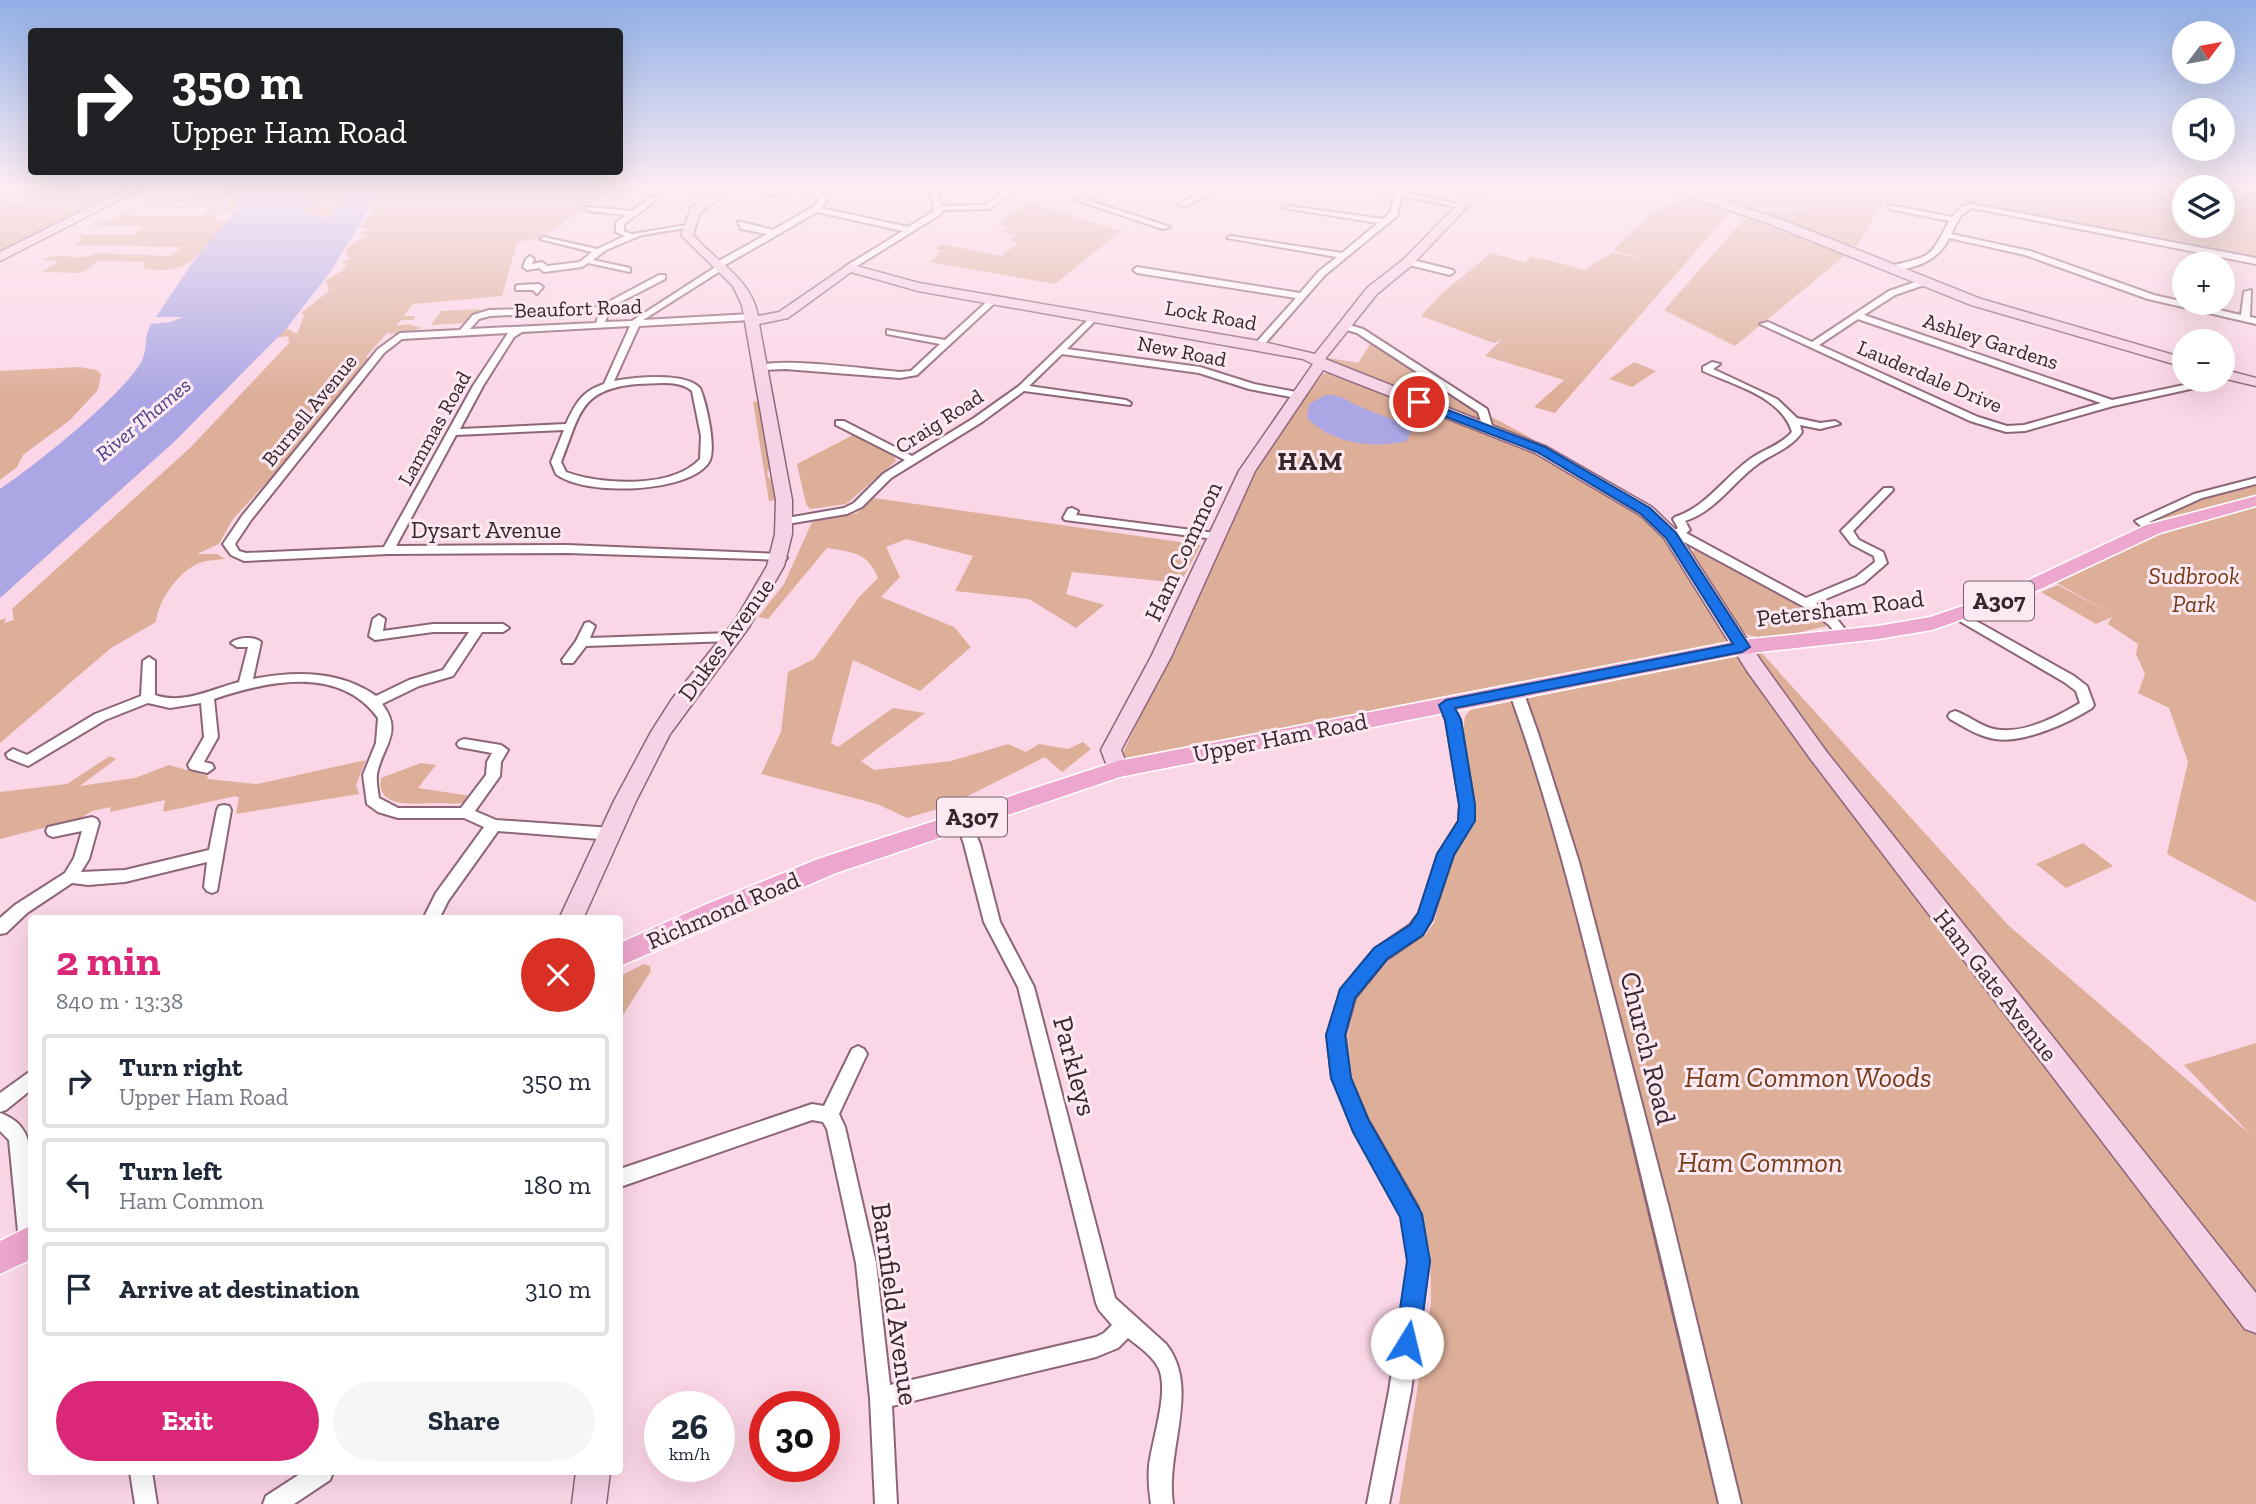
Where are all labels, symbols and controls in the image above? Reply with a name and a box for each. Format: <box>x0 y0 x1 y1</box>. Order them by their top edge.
north arrow <box>2172 21 2235 84</box>
map controls <box>2172 21 2235 392</box>
text: 350 m <box>171 53 303 112</box>
icon: right <box>56 56 147 147</box>
button: sound <box>2172 98 2235 161</box>
text: Upper Ham Road <box>171 113 407 151</box>
button: layers <box>2172 175 2235 238</box>
button: + <box>2172 252 2235 315</box>
street label: Beaufort Road <box>513 293 643 323</box>
street label: Lock Road <box>1163 295 1259 335</box>
street label: Ashley Gardens <box>1920 307 2062 375</box>
button: − <box>2172 329 2235 392</box>
street label: New Road <box>1135 330 1229 372</box>
street label: Lauderdale Drive <box>1854 334 2006 418</box>
street label: Burnell Avenue <box>256 349 362 471</box>
street label: Lammas Road <box>392 366 476 490</box>
water label: River Thames <box>90 372 196 466</box>
pin <box>1389 372 1449 432</box>
street label: Craig Road <box>890 383 988 459</box>
icon: arrive <box>1400 383 1438 421</box>
district label: HAM <box>1277 445 1345 477</box>
street label: Ham Common <box>1138 476 1228 626</box>
street label: Dysart Avenue <box>411 515 561 544</box>
park label: Sudbrook Park <box>2148 561 2240 618</box>
street label: Dukes Avenue <box>672 572 780 706</box>
road number: A307 <box>1964 582 2034 621</box>
street label: Petersham Road <box>1755 583 1925 633</box>
street label: Upper Ham Road <box>1190 706 1370 768</box>
road number: A307 <box>937 797 1007 836</box>
street label: Richmond Road <box>642 865 804 955</box>
street label: Ham Gate Avenue <box>1928 903 2064 1067</box>
text: 2 min <box>56 935 161 986</box>
button: close <box>521 938 595 1012</box>
street label: Church Road <box>1613 968 1683 1128</box>
text: 840 m · 13:38 <box>56 987 183 1015</box>
street label: Parkleys <box>1046 1013 1104 1119</box>
text: Turn right <box>119 1051 242 1083</box>
park label: Ham Common Woods <box>1684 1061 1932 1094</box>
icon: right <box>60 1062 98 1100</box>
text: 350 m <box>522 1065 591 1097</box>
text: Upper Ham Road <box>119 1083 289 1111</box>
park label: Ham Common <box>1677 1146 1843 1179</box>
text: Turn left <box>119 1155 222 1187</box>
icon: left <box>60 1166 98 1204</box>
text: 180 m <box>524 1169 591 1201</box>
text: Ham Common <box>119 1187 264 1215</box>
street label: Barnfield Avenue <box>864 1201 926 1407</box>
icon: arrive <box>60 1270 98 1308</box>
text: Arrive at destination <box>119 1273 359 1305</box>
text: 310 m <box>525 1273 591 1305</box>
position arrow <box>1370 1306 1444 1380</box>
button: Exit <box>56 1381 319 1461</box>
button: Share <box>333 1381 595 1461</box>
speed limit sign: 30 <box>749 1391 840 1482</box>
text: 26 <box>671 1406 708 1448</box>
text: km/h <box>669 1443 710 1465</box>

